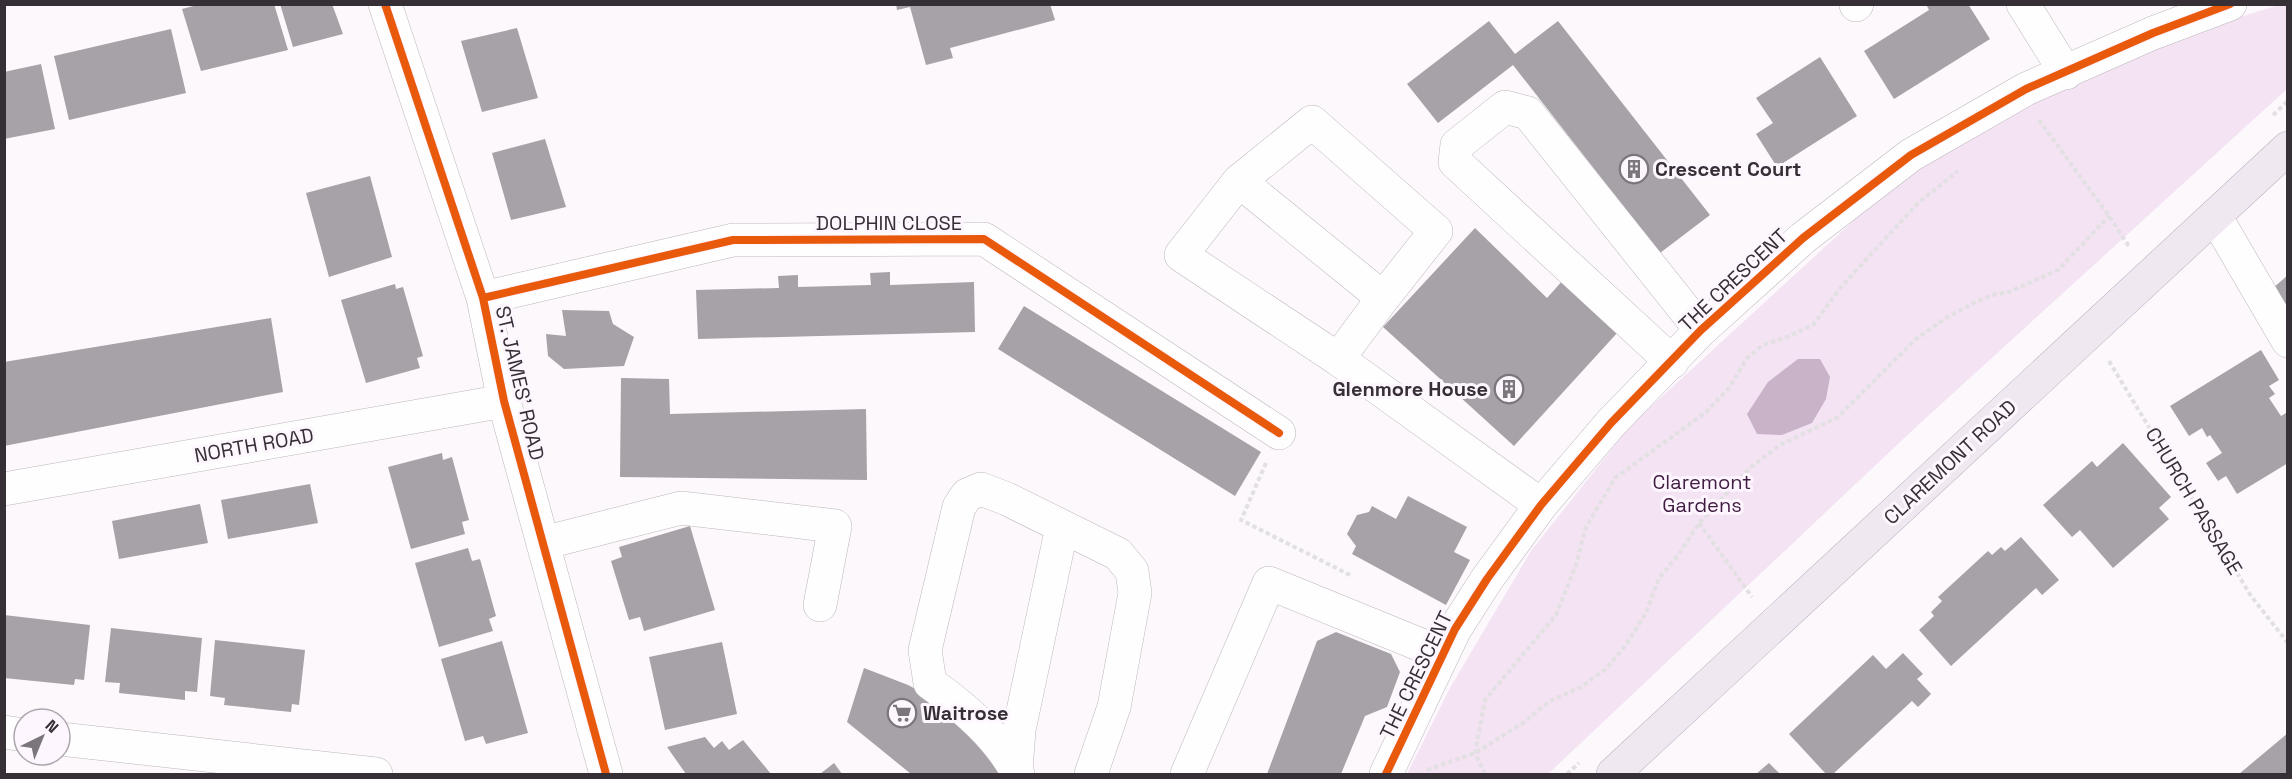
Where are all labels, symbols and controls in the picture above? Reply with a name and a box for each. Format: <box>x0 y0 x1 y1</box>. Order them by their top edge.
building icon: Crescent Court <box>1618 153 1650 185</box>
place label: Crescent Court <box>1655 156 1801 182</box>
street label: DOLPHIN CLOSE <box>816 210 962 236</box>
street label: THE CRESCENT <box>1673 223 1793 337</box>
street label: ST. JAMES' ROAD <box>490 303 550 463</box>
building icon: Glenmore House <box>1493 373 1525 405</box>
place label: Glenmore House <box>1332 376 1488 402</box>
street label: CLAREMONT ROAD <box>1878 394 2022 530</box>
street label: NORTH ROAD <box>192 422 316 468</box>
street label: CHURCH PASSAGE <box>2140 422 2248 580</box>
park label: Claremont Gardens <box>1653 469 1752 518</box>
street label: THE CRESCENT <box>1374 606 1458 743</box>
supermarket icon: Waitrose <box>886 697 918 729</box>
place label: Waitrose <box>923 700 1009 726</box>
north arrow <box>12 707 72 767</box>
text: N <box>41 715 63 738</box>

